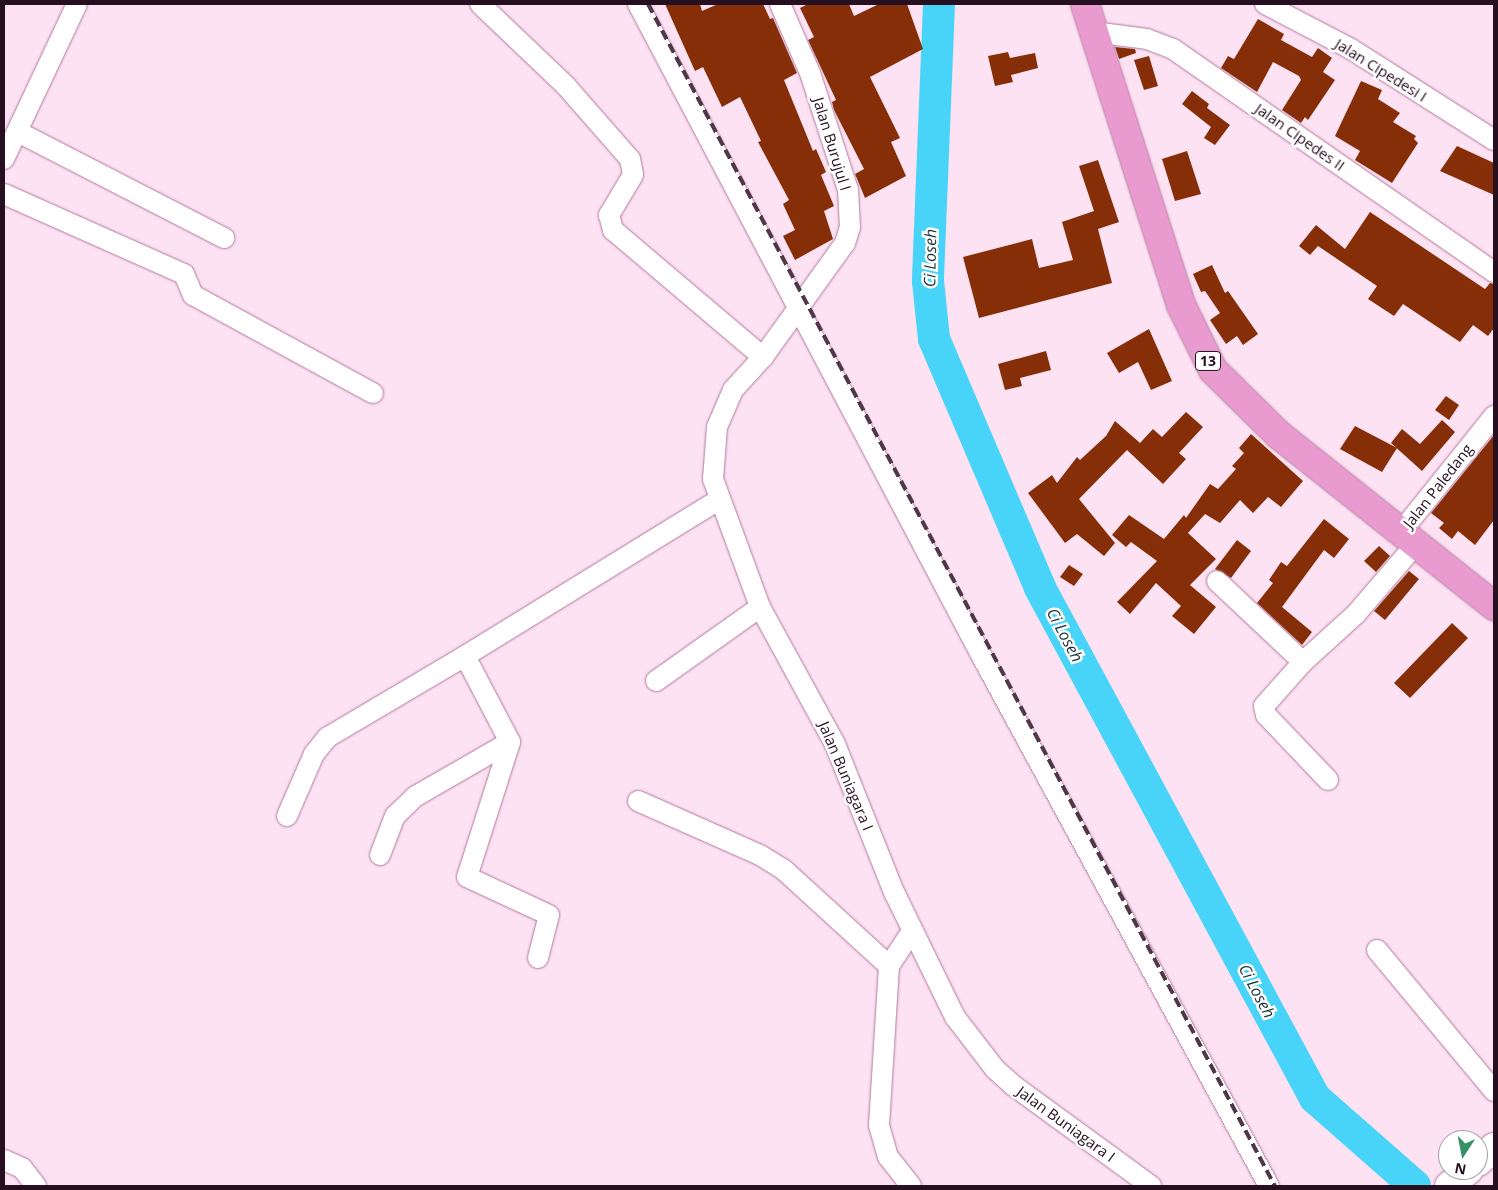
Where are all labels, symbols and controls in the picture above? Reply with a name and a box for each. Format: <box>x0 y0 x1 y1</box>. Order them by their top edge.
street label: Jalan Cipedesi I <box>1332 35 1430 105</box>
street label: Jalan Burujul I <box>809 95 855 193</box>
street label: Jalan Cipedes II <box>1252 99 1348 175</box>
water label: Ci Loseh <box>920 229 940 287</box>
road number: 13 <box>1194 350 1222 372</box>
street label: Jalan Paledang <box>1400 440 1476 532</box>
water label: Ci Loseh <box>1043 605 1087 665</box>
street label: Jalan Buniagara I <box>815 719 877 833</box>
water label: Ci Loseh <box>1235 961 1279 1021</box>
street label: Jalan Buniagara I <box>1013 1082 1119 1166</box>
north arrow <box>1438 1130 1488 1180</box>
text: N <box>1453 1159 1468 1180</box>

